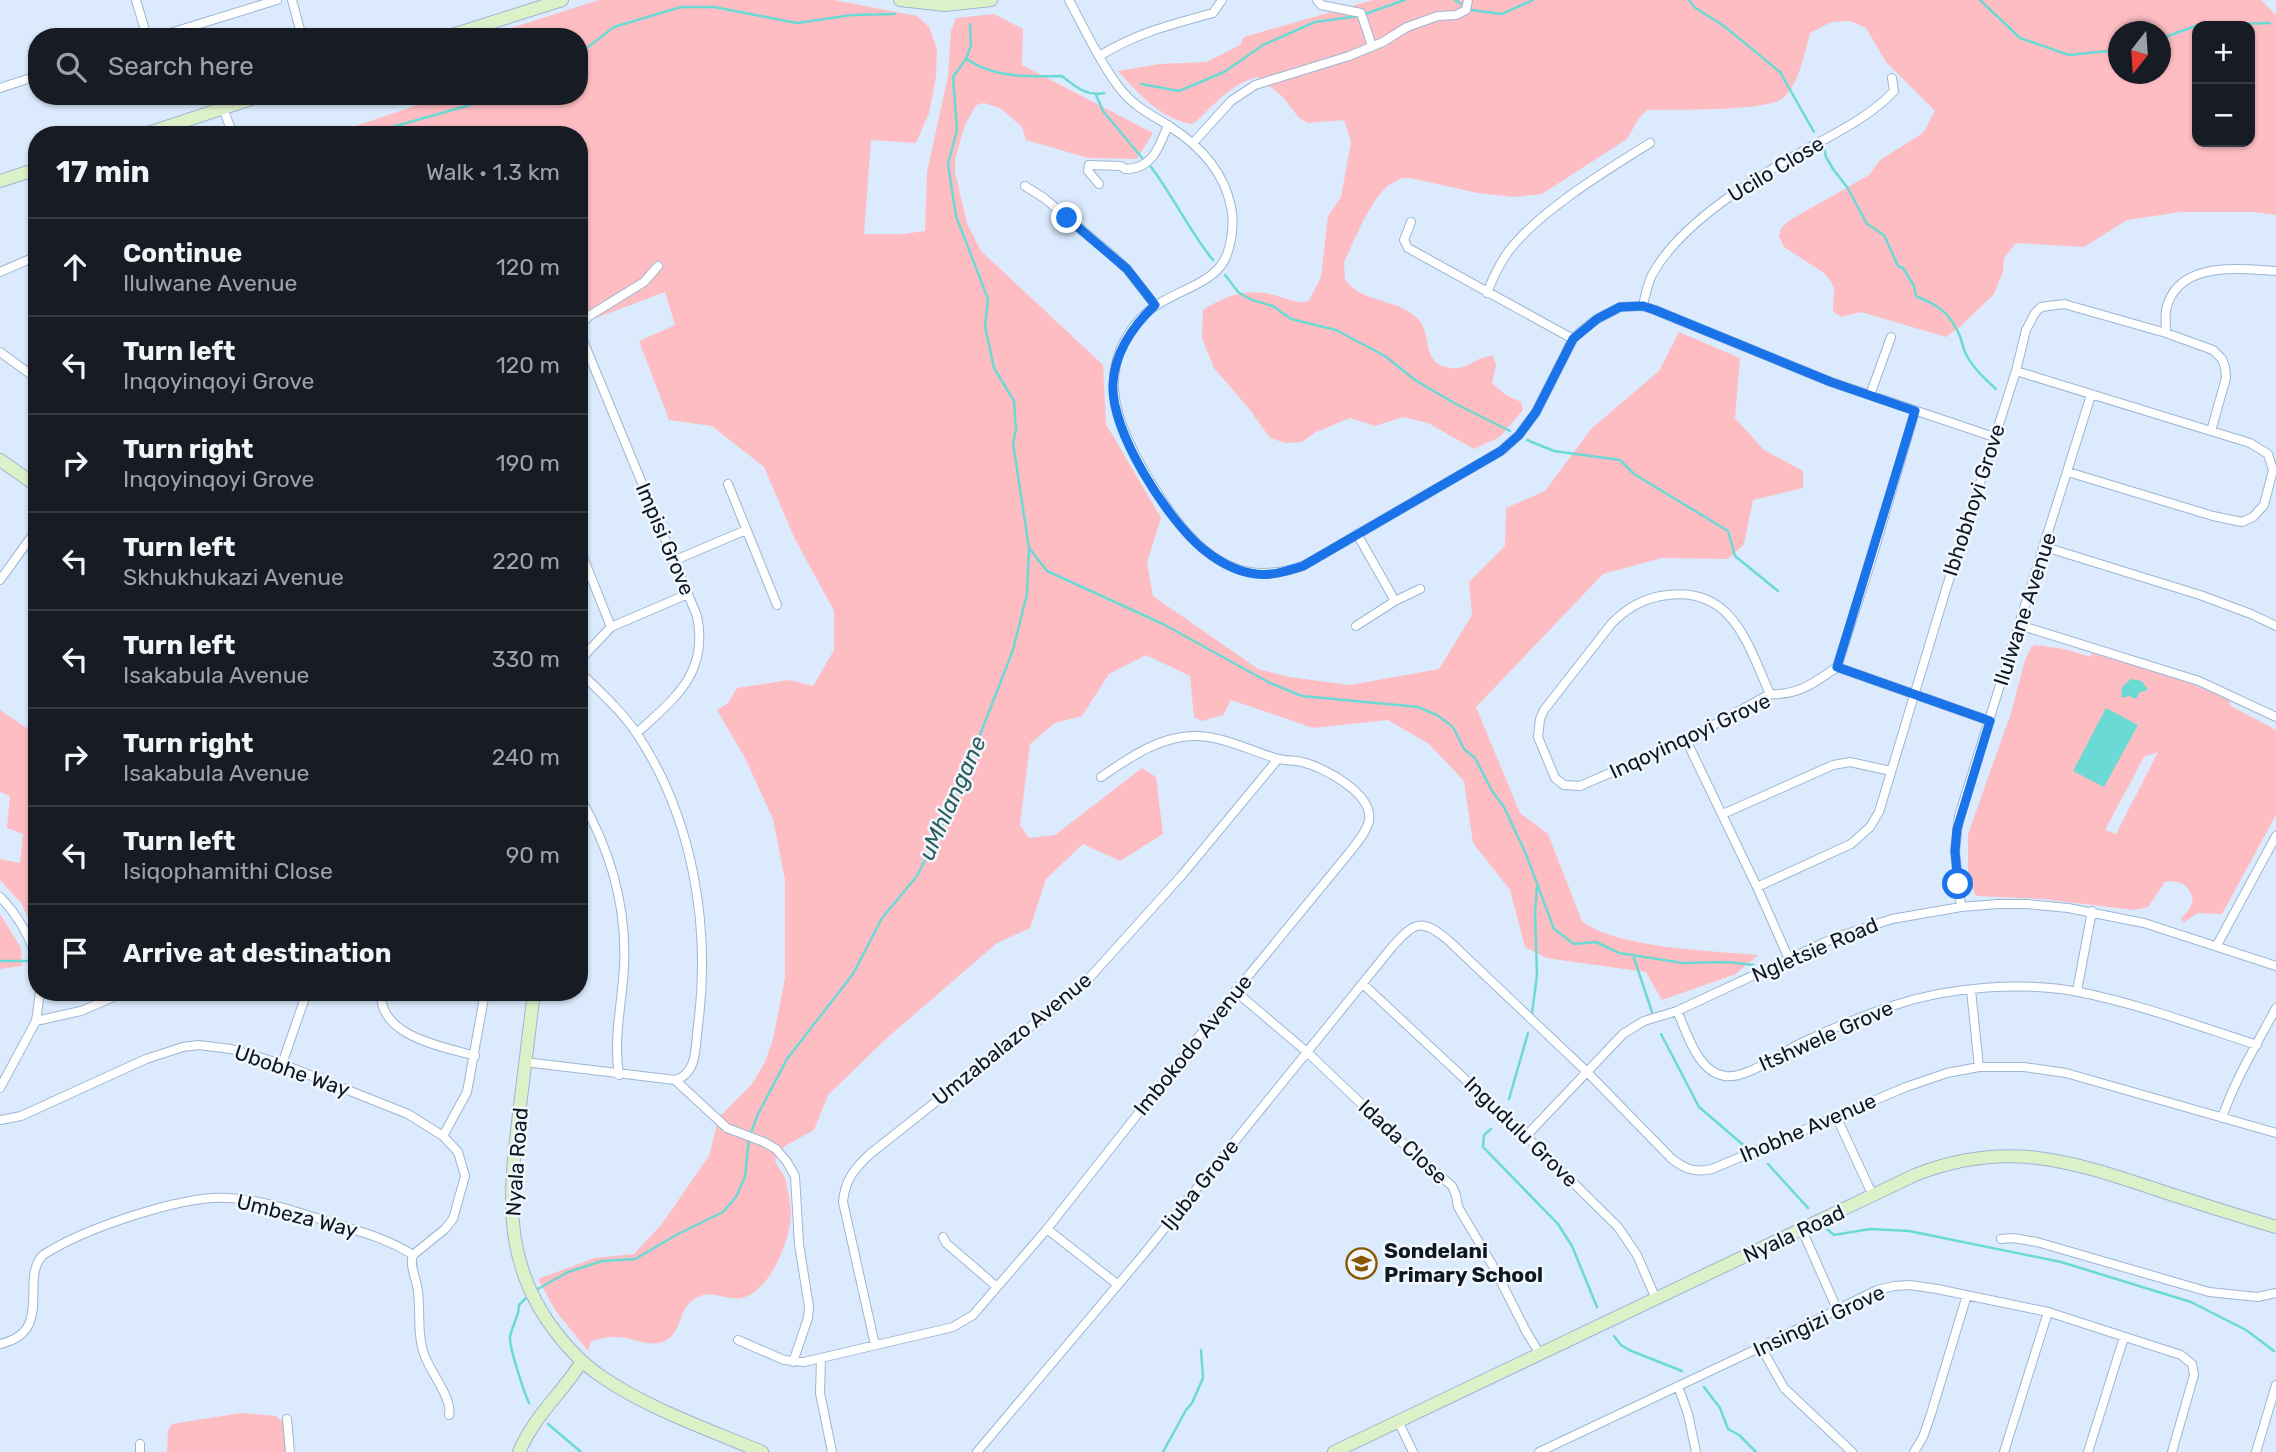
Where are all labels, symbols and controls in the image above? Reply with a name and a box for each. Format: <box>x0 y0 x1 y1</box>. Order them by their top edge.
north arrow <box>2108 21 2171 84</box>
map controls <box>2192 21 2255 147</box>
button: + <box>2192 21 2255 84</box>
search box <box>28 28 588 105</box>
icon: search <box>52 48 90 86</box>
text: Search here <box>108 51 254 82</box>
button: − <box>2192 84 2255 147</box>
street label: Ucilo Close <box>1723 130 1828 207</box>
text: 17 min <box>56 154 150 190</box>
text: Walk · 1.3 km <box>426 158 560 186</box>
route end <box>1051 202 1082 233</box>
text: Continue <box>123 238 242 269</box>
icon: ahead <box>56 248 94 286</box>
text: 120 m <box>496 253 560 281</box>
text: Ilulwane Avenue <box>123 269 298 297</box>
text: Turn left <box>123 336 235 367</box>
icon: left <box>56 346 94 384</box>
text: 120 m <box>496 351 560 379</box>
text: Inqoyinqoyi Grove <box>123 367 314 395</box>
street label: Ibhobhoyi Grove <box>1937 421 2010 579</box>
text: Turn right <box>123 434 253 465</box>
icon: right <box>56 444 94 482</box>
text: 190 m <box>496 449 560 477</box>
text: Inqoyinqoyi Grove <box>123 465 314 493</box>
street label: Impisi Grove <box>631 479 700 599</box>
street label: Ilulwane Avenue <box>1988 529 2061 688</box>
text: Turn left <box>123 532 235 563</box>
icon: left <box>56 542 94 580</box>
text: 220 m <box>492 547 560 575</box>
text: Skhukhukazi Avenue <box>123 563 344 591</box>
text: Turn left <box>123 630 235 661</box>
icon: left <box>56 640 94 678</box>
text: 330 m <box>492 645 560 673</box>
text: Isakabula Avenue <box>123 661 309 689</box>
street label: Inqoyinqoyi Grove <box>1605 687 1774 784</box>
text: Turn right <box>123 728 253 759</box>
water label: uMhlangane <box>912 731 992 865</box>
icon: right <box>56 738 94 776</box>
text: 240 m <box>492 743 560 771</box>
text: Isakabula Avenue <box>123 759 309 787</box>
text: Turn left <box>123 826 235 857</box>
icon: left <box>56 836 94 874</box>
text: 90 m <box>506 841 560 869</box>
text: Isiqophamithi Close <box>123 857 333 885</box>
route start <box>1942 868 1973 899</box>
street label: Ngletsie Road <box>1748 912 1882 987</box>
icon: arrive <box>56 934 94 972</box>
text: Arrive at destination <box>123 938 391 969</box>
street label: Umzabalazo Avenue <box>927 967 1096 1110</box>
street label: Imbokodo Avenue <box>1128 969 1257 1120</box>
street label: Itshwele Grove <box>1755 995 1897 1076</box>
street label: Ubobhe Way <box>231 1039 354 1102</box>
street label: Ingudulu Grove <box>1459 1071 1583 1192</box>
street label: Ihobhe Avenue <box>1736 1088 1880 1168</box>
street label: Idada Close <box>1354 1094 1453 1189</box>
street label: Nyala Road <box>500 1107 533 1217</box>
street label: Ijuba Grove <box>1155 1134 1244 1235</box>
street label: Umbeza Way <box>234 1188 361 1243</box>
street label: Nyala Road <box>1739 1199 1848 1268</box>
place label: Sondelani Primary School <box>1384 1238 1543 1287</box>
school or university icon: Sondelani Primary School <box>1344 1246 1378 1280</box>
street label: Insingizi Grove <box>1749 1279 1889 1362</box>

